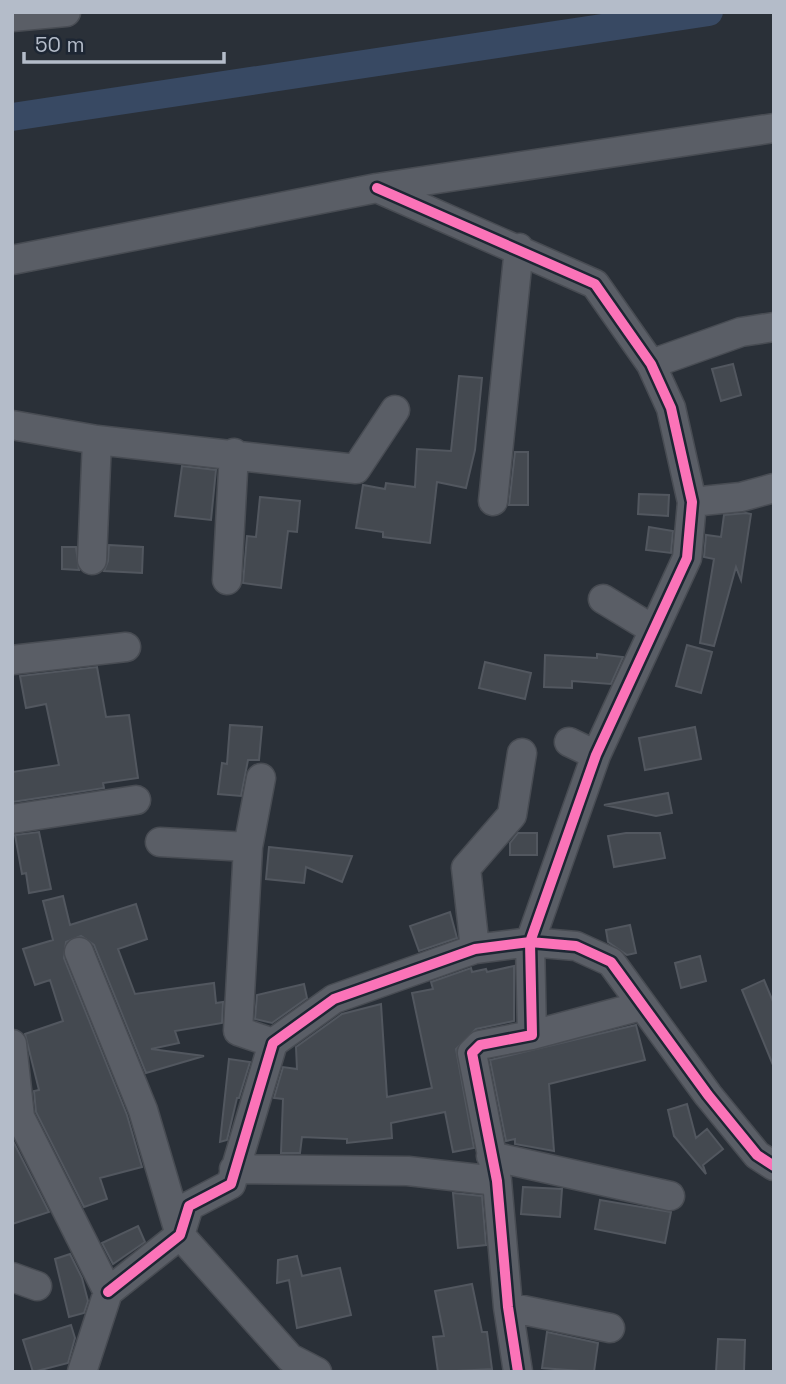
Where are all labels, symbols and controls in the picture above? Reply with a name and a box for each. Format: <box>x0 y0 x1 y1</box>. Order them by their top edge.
scale bar <box>24 21 224 65</box>
text: 50 m <box>35 31 85 58</box>

